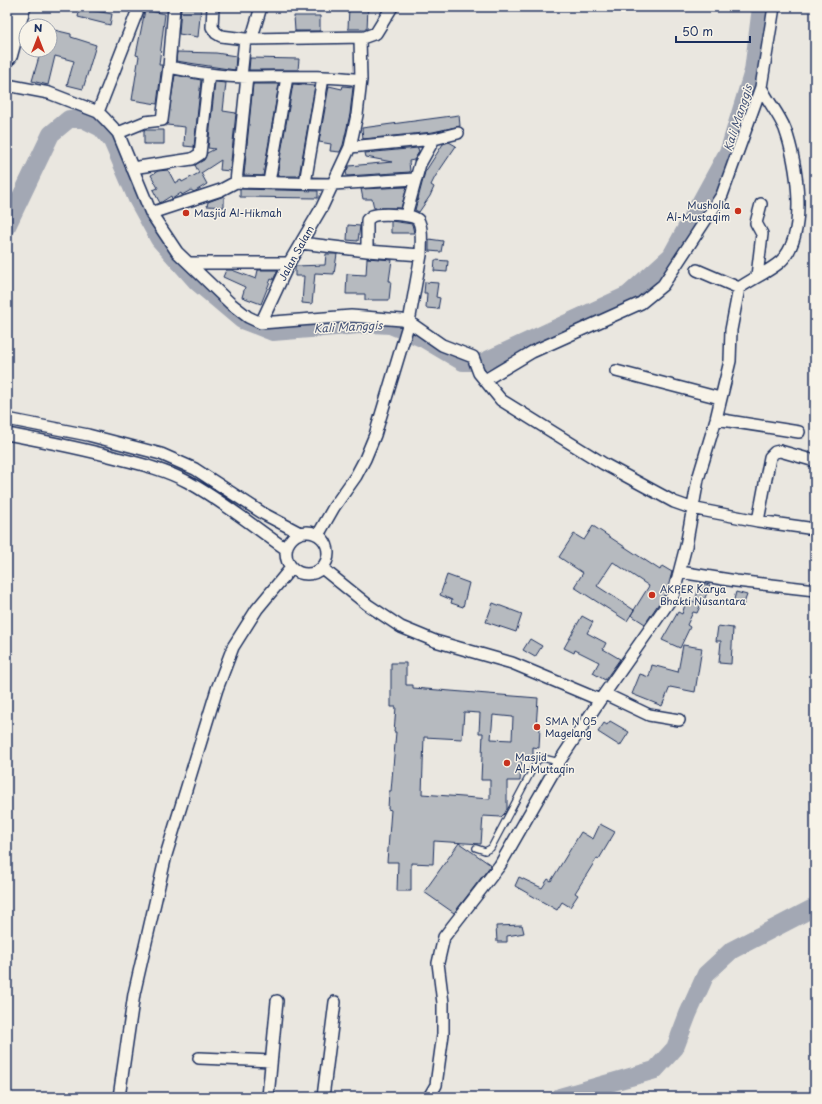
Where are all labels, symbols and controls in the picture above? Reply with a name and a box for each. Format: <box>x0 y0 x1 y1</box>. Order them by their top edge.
north arrow <box>18 18 58 58</box>
scale bar <box>676 18 750 44</box>
text: N <box>34 19 43 36</box>
text: 50 m <box>682 22 713 40</box>
water label: Kali Manggis <box>719 82 757 153</box>
place label: Musholla Al-Mustaqim <box>667 197 731 224</box>
place label: Masjid Al-Hikmah <box>194 205 282 220</box>
marker: Musholla Al-Mustaqim <box>733 206 743 216</box>
marker: Masjid Al-Hikmah <box>181 208 191 218</box>
street label: Jalan Salam <box>274 222 317 283</box>
water label: Kali Manggis <box>313 316 384 337</box>
place label: AKPER Karya Bhakti Nusantara <box>660 581 746 608</box>
marker: AKPER Karya Bhakti Nusantara <box>647 590 657 600</box>
place label: SMA N 05 Magelang <box>545 713 597 740</box>
marker: SMA N 05 Magelang <box>532 722 542 732</box>
place label: Masjid Al-Muttaqin <box>515 749 575 776</box>
marker: Masjid Al-Muttaqin <box>502 758 512 768</box>

